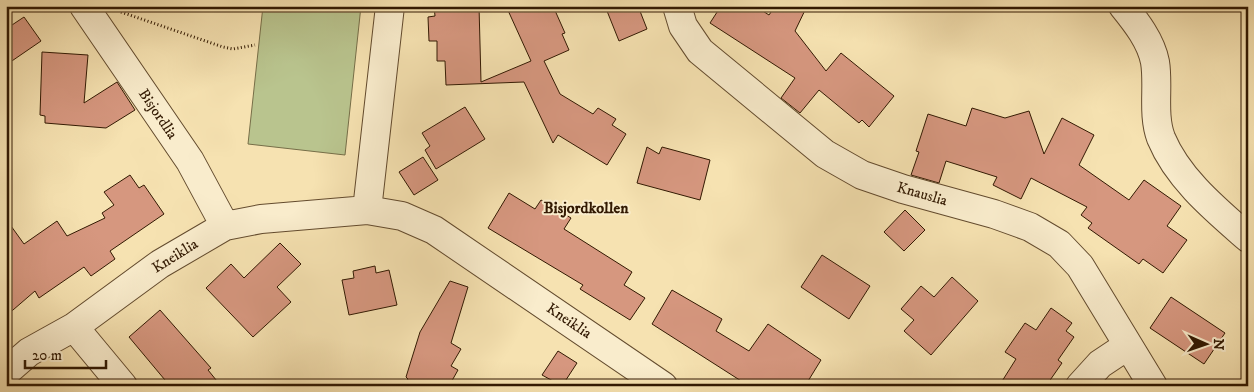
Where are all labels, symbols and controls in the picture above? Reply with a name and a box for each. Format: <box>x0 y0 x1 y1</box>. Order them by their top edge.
street label: Bisjordlia <box>134 85 182 143</box>
street label: Knauslia <box>895 178 950 210</box>
district label: Bisjordkollen <box>543 198 629 218</box>
street label: Kneiklia <box>149 234 202 277</box>
street label: Kneiklia <box>543 299 596 343</box>
north arrow <box>1182 320 1232 370</box>
scale bar <box>25 337 106 369</box>
text: N <box>1209 338 1227 351</box>
text: 20 m <box>32 346 62 365</box>

